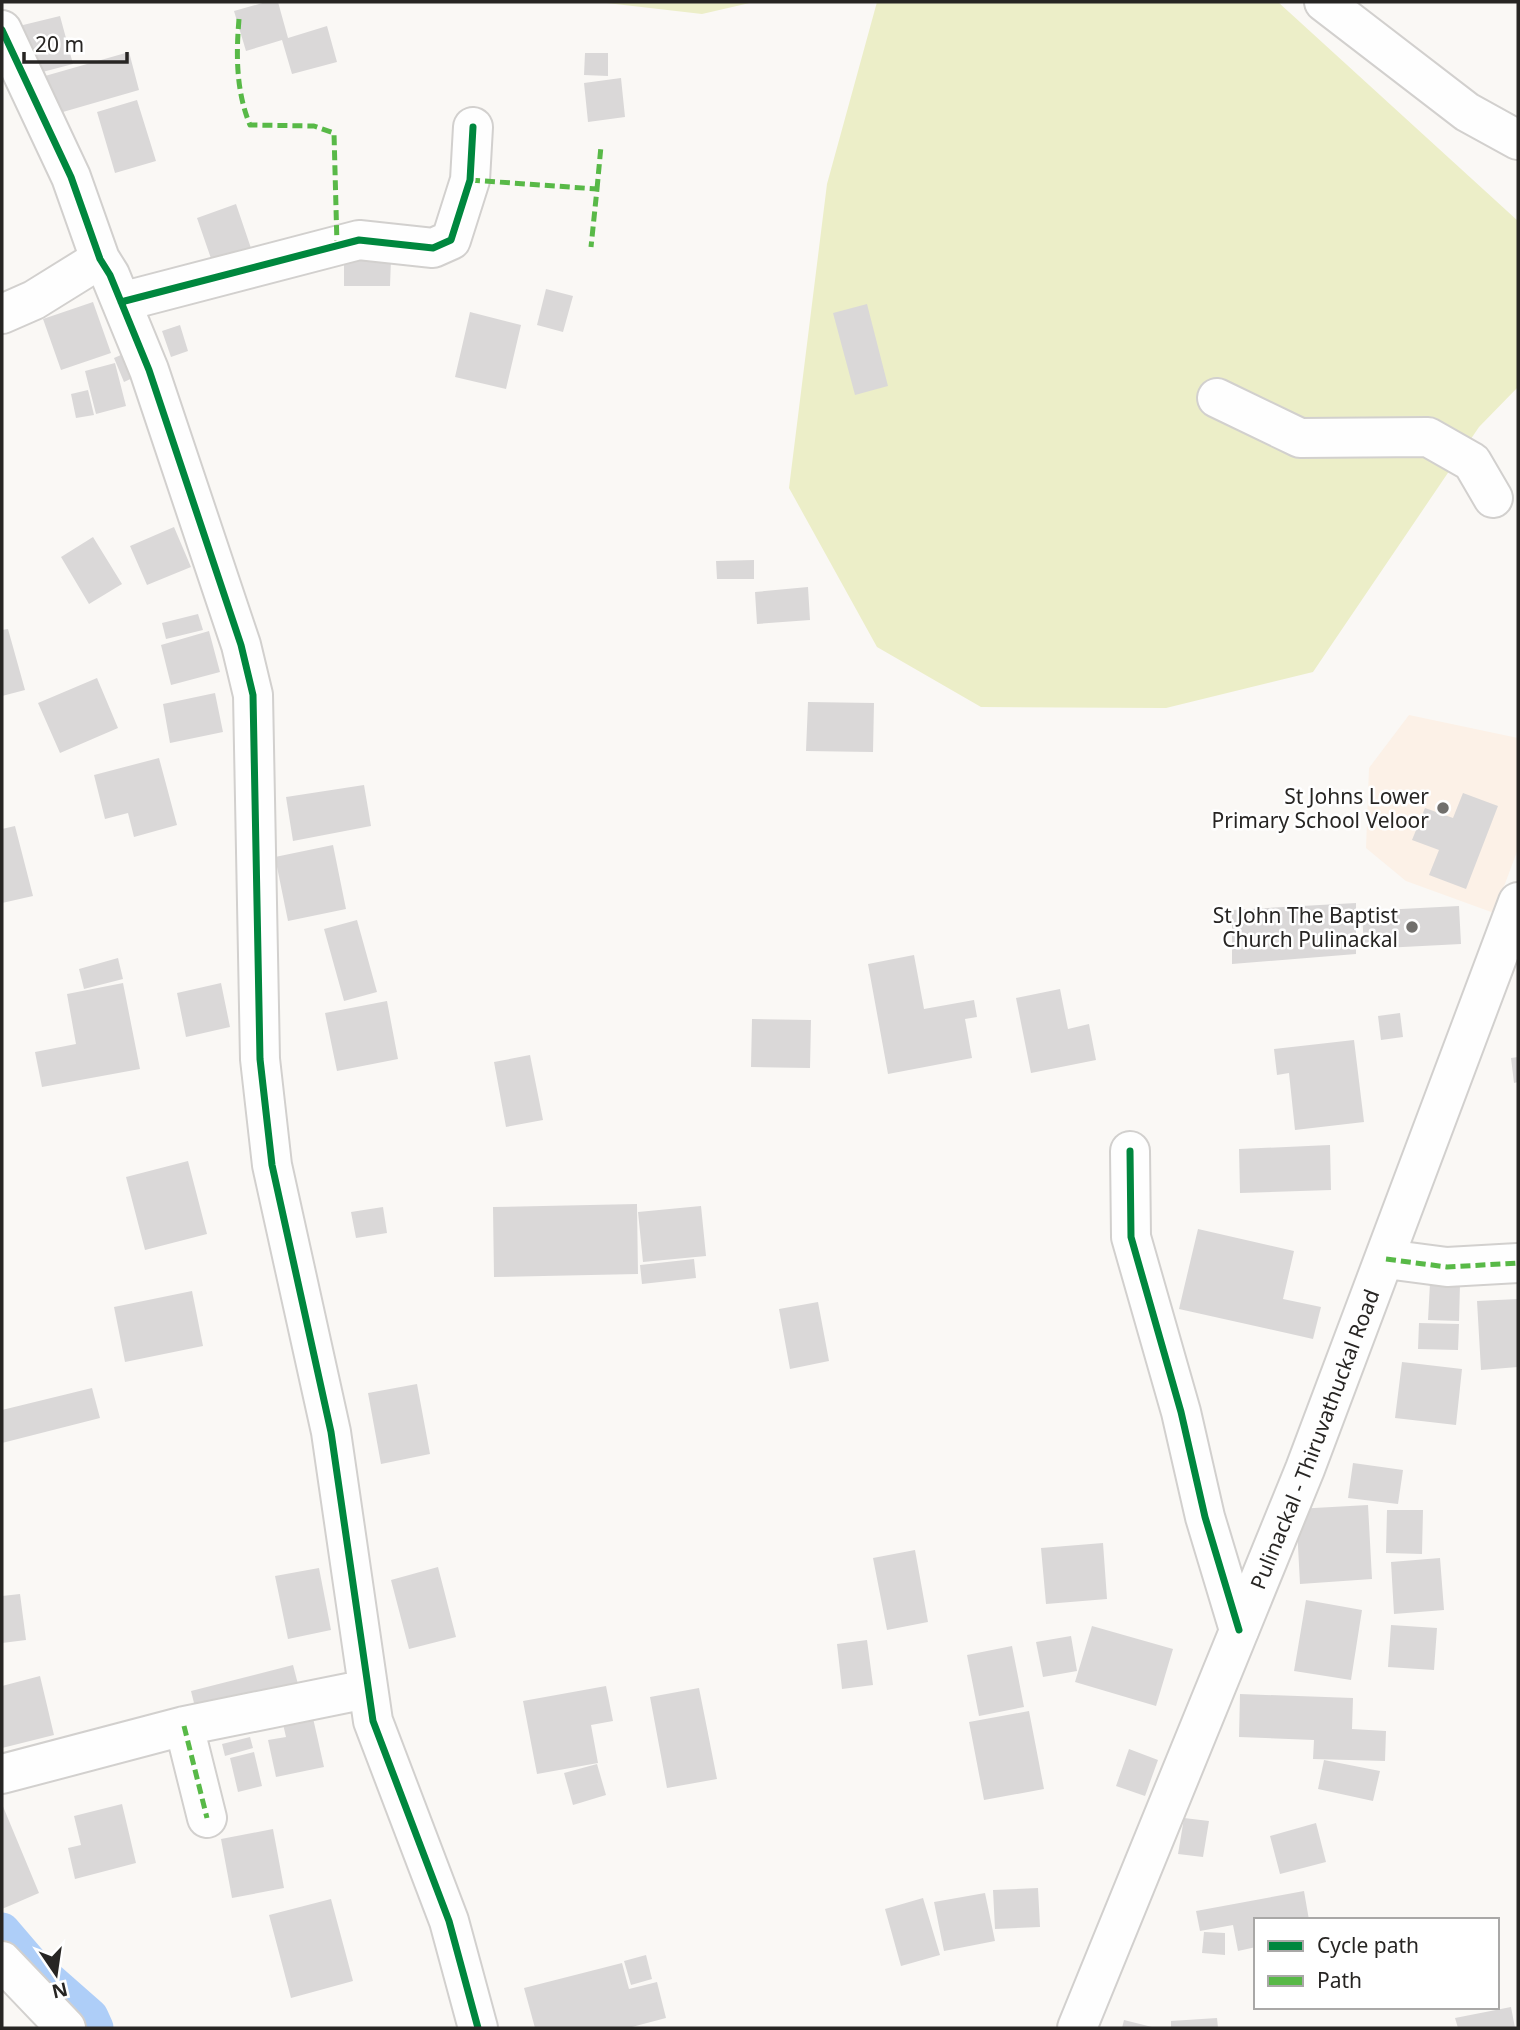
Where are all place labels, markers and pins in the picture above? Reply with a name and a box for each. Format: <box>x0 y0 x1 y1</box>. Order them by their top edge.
place label: St Johns Lower Primary School Veloor <box>1212 782 1429 834</box>
marker: St Johns Lower Primary School Veloor <box>1435 800 1451 816</box>
place label: St John The Baptist Church Pulinackal <box>1213 901 1398 953</box>
marker: St John The Baptist Church Pulinackal <box>1404 919 1420 935</box>

